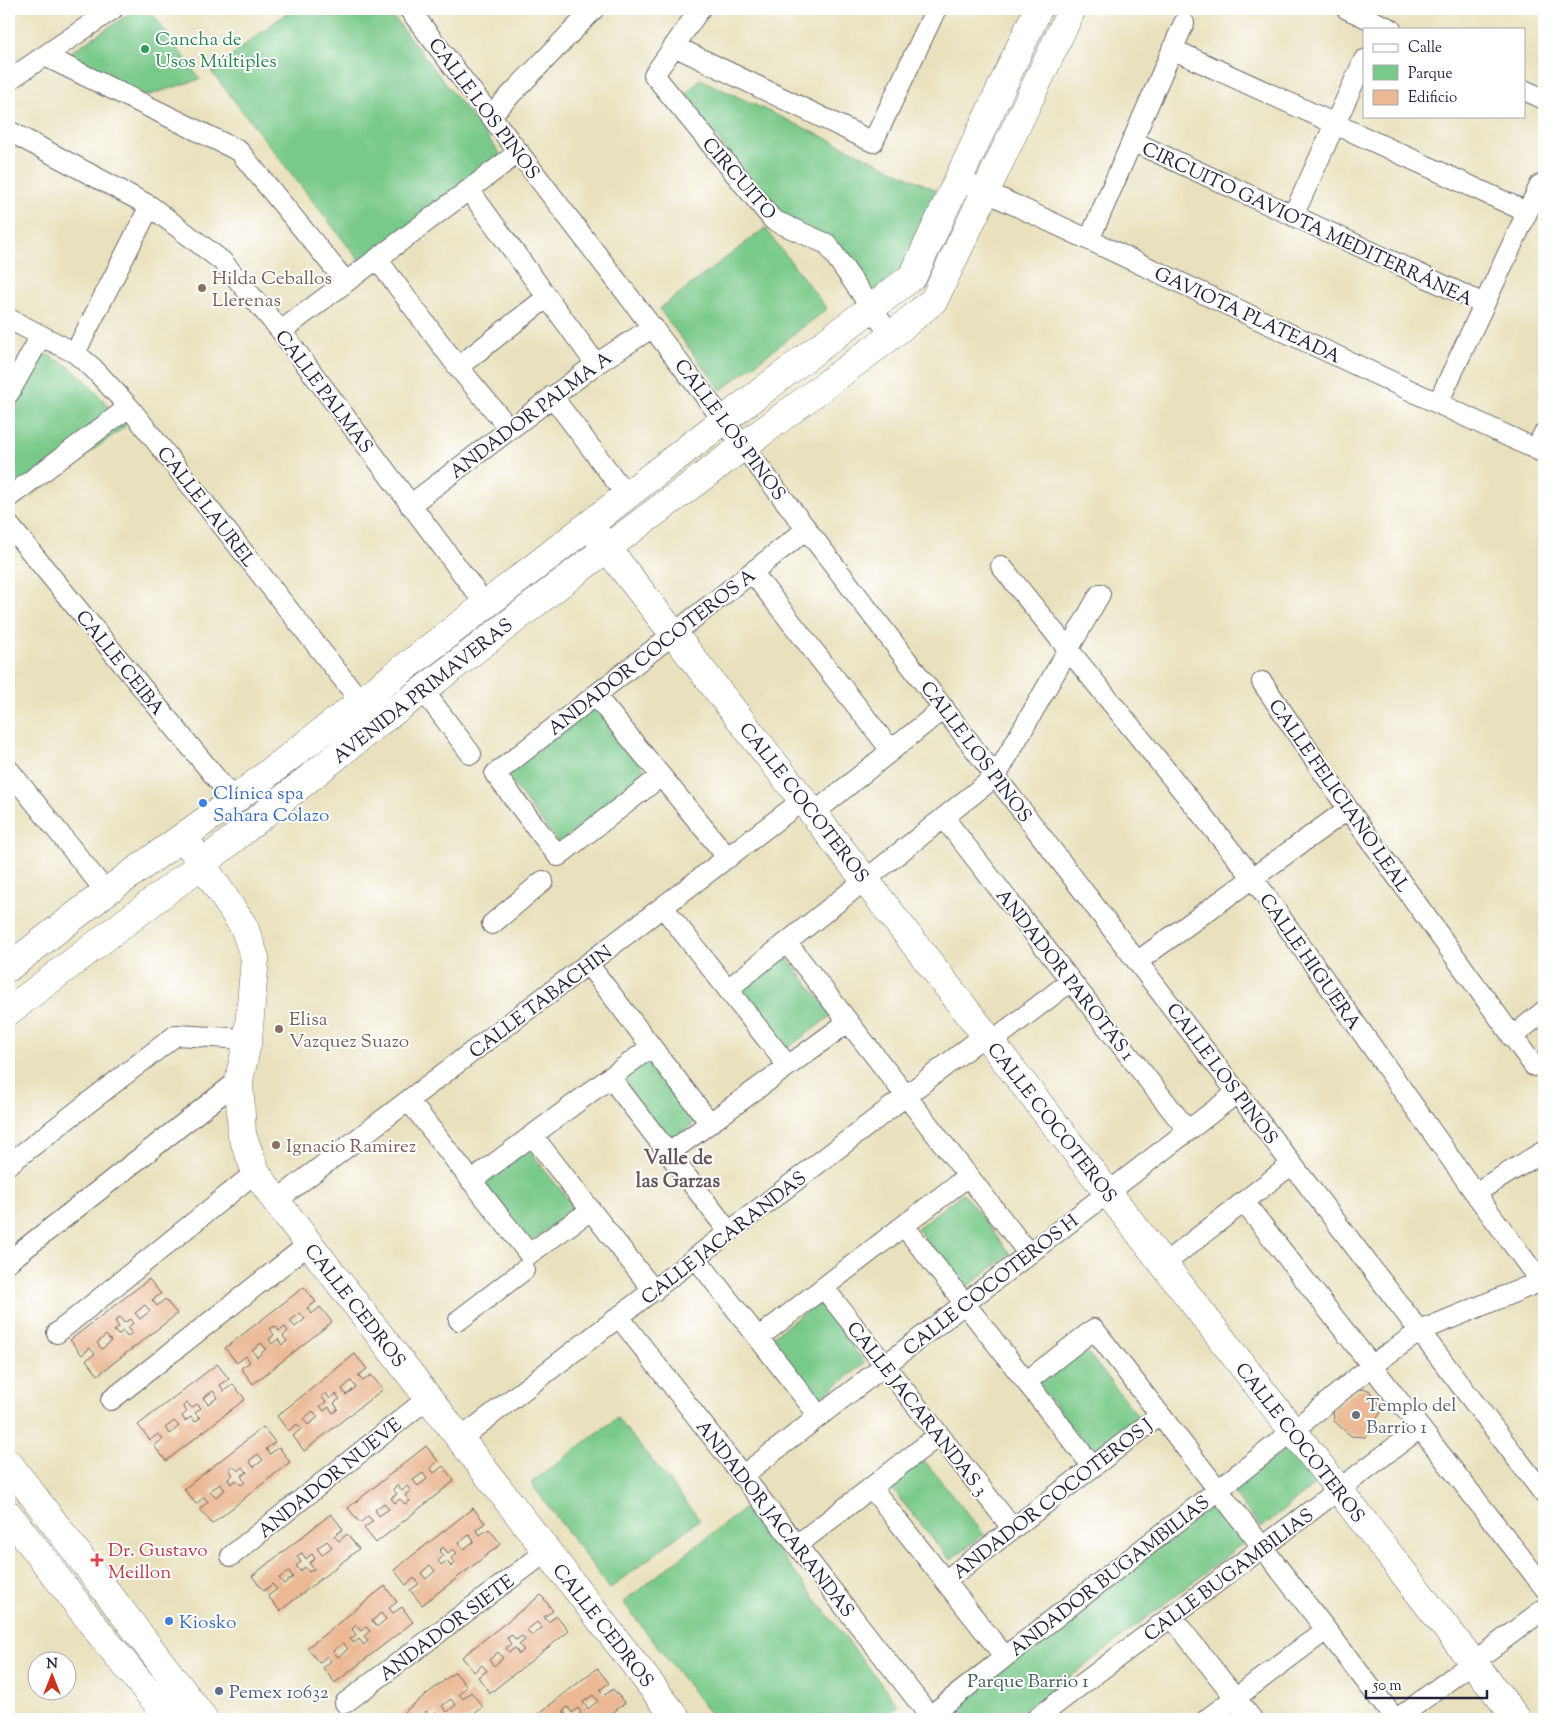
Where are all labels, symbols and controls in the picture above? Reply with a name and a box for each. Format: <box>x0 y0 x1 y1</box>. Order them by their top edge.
place label: Cancha de Usos Múltiples <box>155 27 277 76</box>
legend <box>1363 28 1526 118</box>
street label: CALLE LOS PINOS <box>421 33 545 186</box>
text: Calle <box>1408 38 1442 59</box>
marker: Cancha de Usos Múltiples <box>139 43 151 55</box>
text: Parque <box>1408 64 1452 85</box>
text: Edificio <box>1408 88 1457 109</box>
street label: CIRCUITO <box>695 133 782 227</box>
street label: CIRCUITO GAVIOTA MEDITERRÁNEA <box>1137 136 1477 314</box>
street label: GAVIOTA PLATEADA <box>1149 261 1345 372</box>
place label: Hilda Ceballos Llerenas <box>212 266 332 315</box>
marker: Hilda Ceballos Llerenas <box>196 282 208 294</box>
street label: CALLE PALMAS <box>268 325 378 460</box>
street label: ANDADOR PALMA A <box>445 346 619 486</box>
street label: CALLE LOS PINOS <box>667 354 791 507</box>
street label: CALLE LAUREL <box>149 442 261 574</box>
street label: ANDADOR COCOTEROS A <box>543 563 763 743</box>
street label: CALLE CEIBA <box>68 605 170 722</box>
street label: AVENIDA PRIMAVERAS <box>328 613 519 771</box>
street label: CALLE LOS PINOS <box>913 676 1037 829</box>
street label: CALLE FELICIANO LEAL <box>1261 694 1415 899</box>
street label: CALLE COCOTEROS <box>732 718 874 889</box>
place label: Clínica spa Sahara Colazo <box>213 781 329 830</box>
marker: Clínica spa Sahara Colazo <box>197 797 209 809</box>
street label: ANDADOR PAROTAS 1 <box>988 884 1140 1068</box>
street label: CALLE HIGUERA <box>1252 889 1367 1037</box>
street label: CALLE TABACHIN <box>464 940 619 1066</box>
street label: CALLE LOS PINOS <box>1159 998 1283 1151</box>
place label: Elisa Vazquez Suazo <box>289 1007 409 1056</box>
marker: Elisa Vazquez Suazo <box>273 1023 285 1035</box>
street label: CALLE COCOTEROS <box>980 1038 1122 1209</box>
place label: Ignacio Ramirez <box>286 1134 416 1161</box>
marker: Ignacio Ramirez <box>270 1139 282 1151</box>
district label: Valle de las Garzas <box>636 1145 720 1197</box>
street label: CALLE JACARANDAS <box>636 1166 813 1312</box>
street label: CALLE COCOTEROS H <box>898 1209 1085 1363</box>
street label: CALLE CEDROS <box>297 1239 411 1374</box>
street label: CALLE JACARANDAS 3 <box>839 1317 993 1503</box>
street label: CALLE COCOTEROS <box>1228 1358 1370 1529</box>
place label: Templo del Barrio 1 <box>1366 1393 1457 1442</box>
marker: Templo del Barrio 1 <box>1350 1409 1362 1421</box>
street label: ANDADOR NUEVE <box>253 1412 409 1545</box>
street label: ANDADOR COCOTEROS J <box>948 1413 1160 1587</box>
street label: ANDADOR JACARANDAS <box>688 1415 860 1624</box>
street label: ANDADOR BUGAMBILIAS <box>1005 1490 1216 1664</box>
street label: CALLE BUGAMBILIAS <box>1139 1503 1320 1649</box>
place label: Dr. Gustavo Meillon <box>108 1538 208 1587</box>
marker: Dr. Gustavo Meillon <box>90 1553 104 1567</box>
street label: CALLE CEDROS <box>545 1559 659 1694</box>
street label: ANDADOR SIETE <box>374 1569 521 1689</box>
place label: Kiosko <box>179 1610 236 1637</box>
marker: Kiosko <box>163 1615 175 1627</box>
north arrow <box>28 1650 78 1700</box>
text: N <box>46 1655 58 1675</box>
scale bar <box>1366 1668 1487 1700</box>
park label: Parque Barrio 1 <box>967 1669 1089 1696</box>
text: 50 m <box>1372 1676 1402 1697</box>
place label: Pemex 10632 <box>229 1680 329 1707</box>
marker: Pemex 10632 <box>213 1685 225 1697</box>

